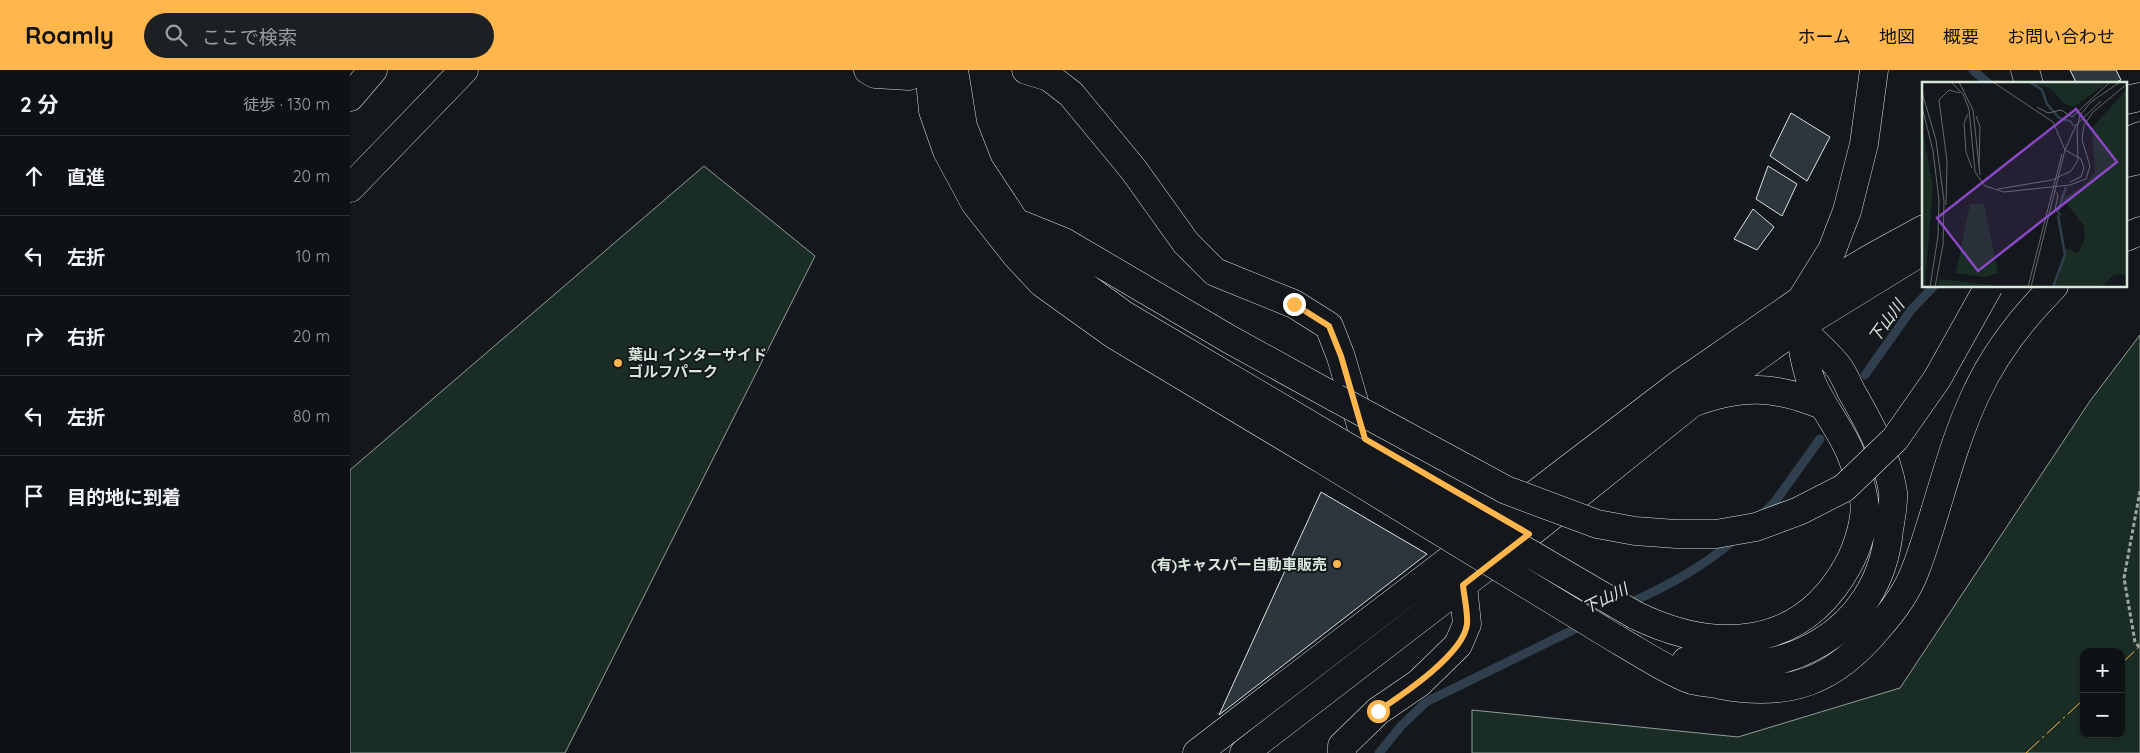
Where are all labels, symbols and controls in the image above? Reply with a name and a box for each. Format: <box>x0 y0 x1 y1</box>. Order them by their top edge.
search box <box>144 13 494 58</box>
text: Roamly <box>25 20 114 50</box>
icon: search <box>162 21 190 49</box>
text: ここで検索 <box>202 25 297 49</box>
text: ホーム <box>1798 25 1851 48</box>
text: 地図 <box>1879 25 1915 48</box>
text: 概要 <box>1943 25 1979 48</box>
text: お問い合わせ <box>2007 25 2115 48</box>
inset map <box>1922 82 2128 288</box>
text: 2 分 <box>20 91 59 117</box>
text: 徒歩 · 130 m <box>243 94 330 114</box>
icon: ahead <box>20 162 48 190</box>
text: 直進 <box>67 165 105 189</box>
text: 20 m <box>293 166 330 186</box>
icon: left <box>20 242 48 270</box>
text: 左折 <box>67 245 105 269</box>
text: 10 m <box>296 246 330 266</box>
route end <box>1283 293 1306 316</box>
water label: 下山川 <box>1864 294 1909 346</box>
icon: right <box>20 322 48 350</box>
text: 右折 <box>67 325 105 349</box>
text: 20 m <box>293 326 330 346</box>
place label: 葉山 インターサイド ゴルフパーク <box>628 345 767 381</box>
marker: 葉山 インターサイド ゴルフパーク <box>612 357 624 369</box>
icon: left <box>20 402 48 430</box>
text: 左折 <box>67 405 105 429</box>
text: 80 m <box>293 406 330 426</box>
icon: arrive <box>20 482 48 510</box>
text: 目的地に到着 <box>67 485 181 509</box>
place label: (有)キャスパー自動車販売 <box>1151 555 1327 574</box>
marker: (有)キャスパー自動車販売 <box>1331 558 1343 570</box>
water label: 下山川 <box>1579 578 1633 618</box>
map controls <box>2080 648 2125 738</box>
button: + <box>2080 648 2125 693</box>
button: − <box>2080 693 2125 738</box>
route start <box>1367 700 1390 723</box>

